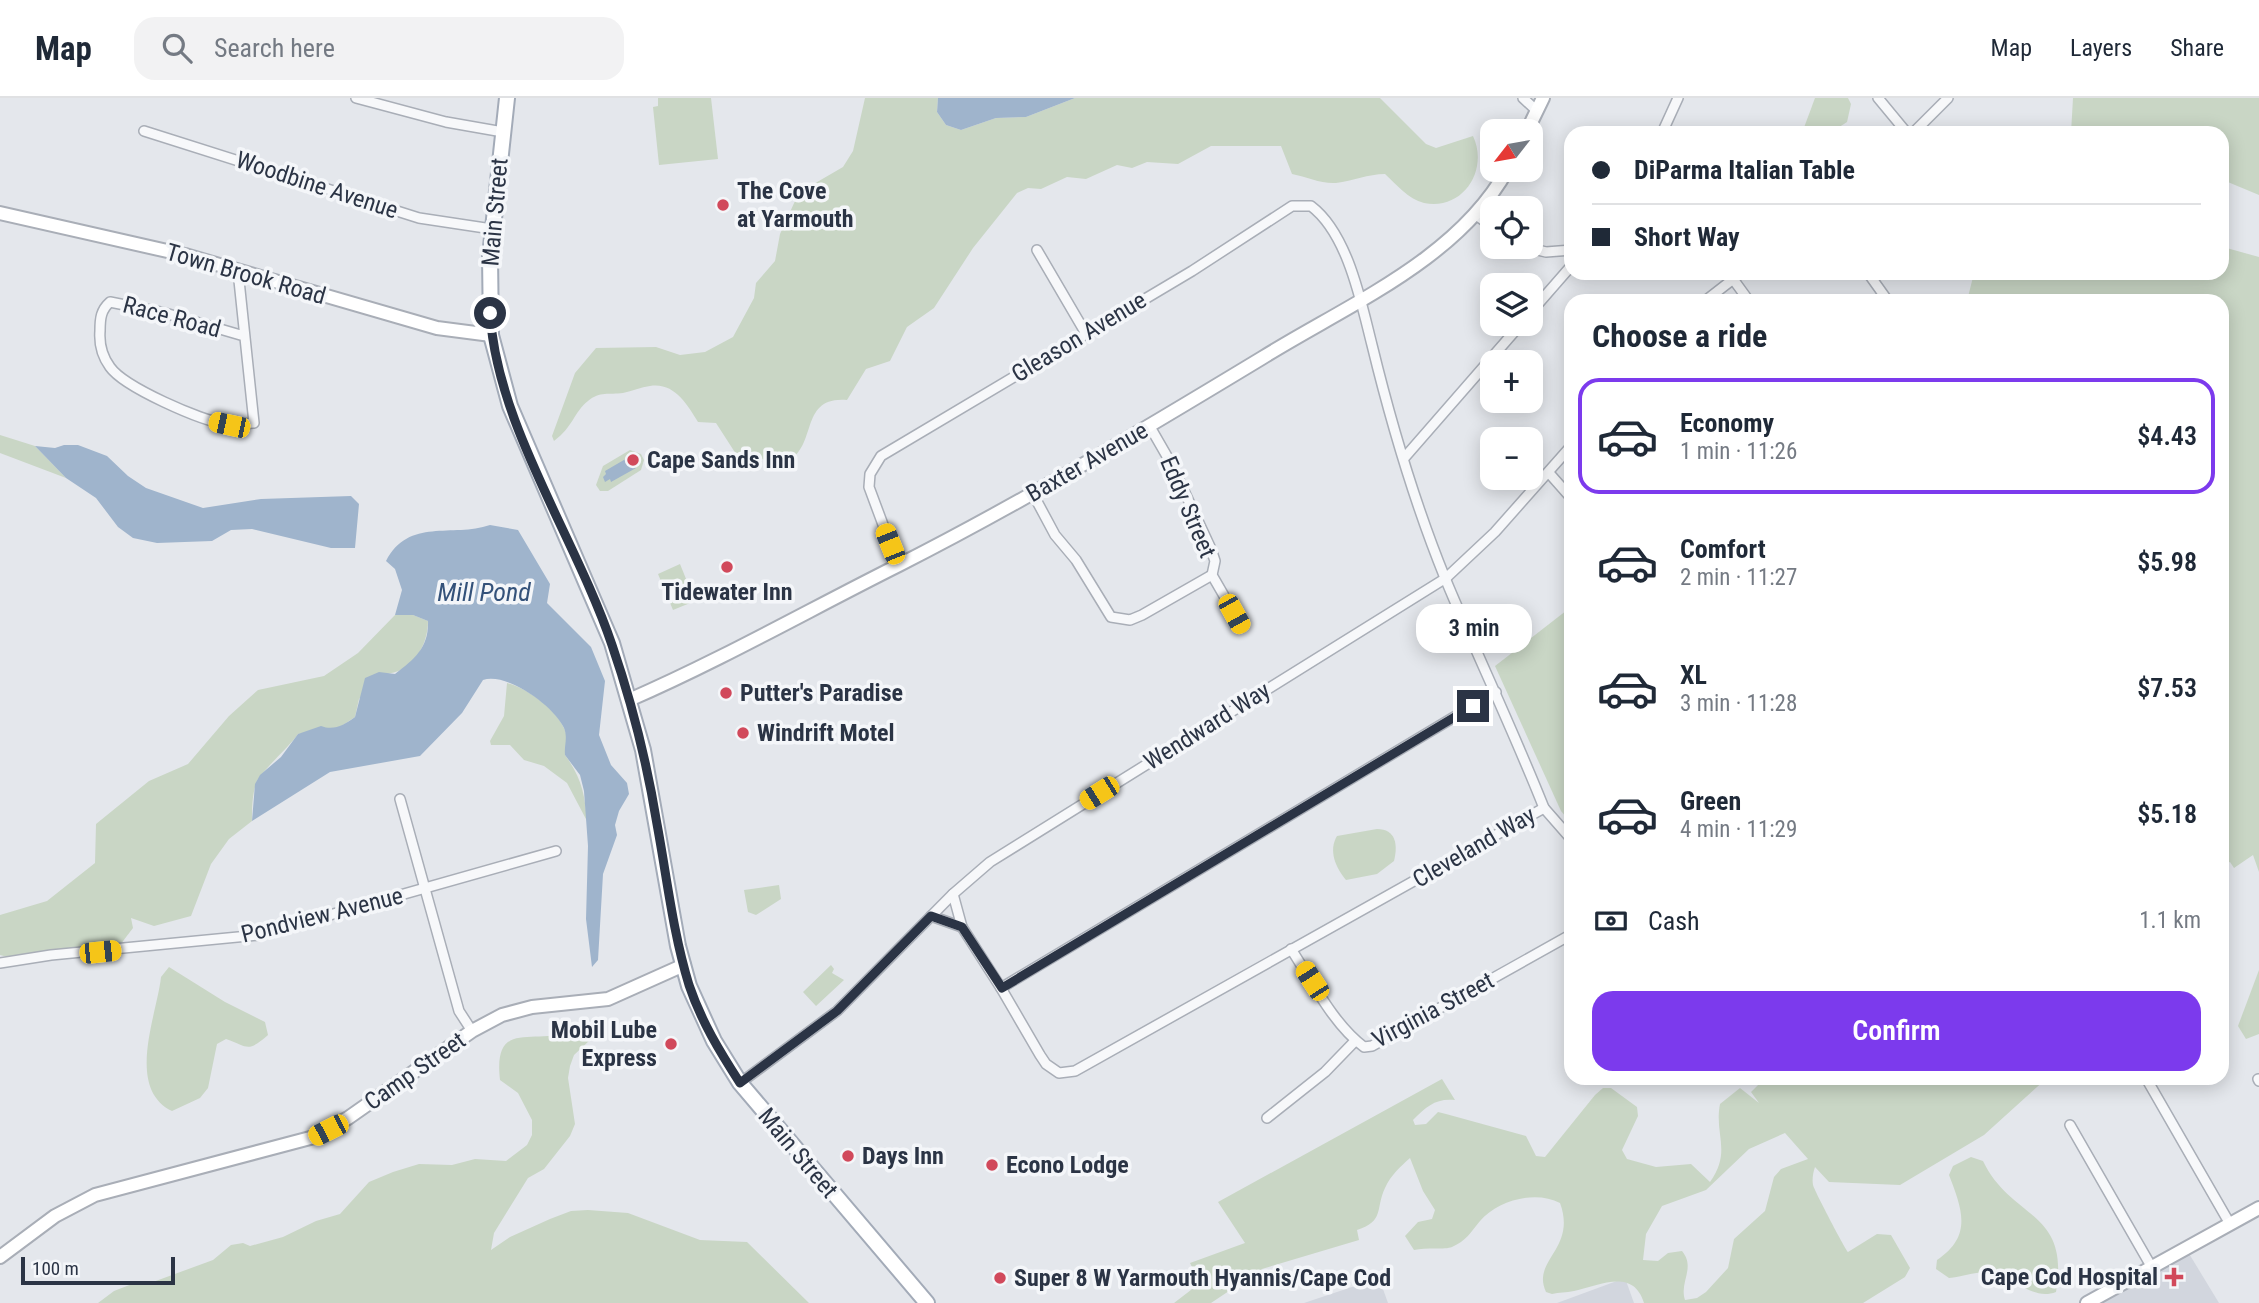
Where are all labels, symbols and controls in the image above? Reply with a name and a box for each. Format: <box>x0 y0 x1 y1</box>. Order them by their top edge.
search box <box>134 17 624 80</box>
text: Map <box>35 29 92 68</box>
icon: search <box>158 29 196 67</box>
text: Search here <box>214 33 335 63</box>
text: Map <box>1991 34 2032 62</box>
text: Layers <box>2070 34 2132 62</box>
text: Share <box>2170 34 2224 62</box>
north arrow <box>1480 119 1544 182</box>
map controls <box>1480 119 1543 490</box>
street label: Woodbine Avenue <box>232 146 402 224</box>
text: DiParma Italian Table <box>1634 155 1855 185</box>
street label: Main Street <box>476 157 514 267</box>
place label: The Cove at Yarmouth <box>737 177 853 233</box>
button: locate <box>1480 196 1543 259</box>
marker: The Cove at Yarmouth <box>715 197 731 213</box>
text: Short Way <box>1634 222 1740 252</box>
street label: Town Brook Road <box>163 238 329 310</box>
button: layers <box>1480 273 1543 336</box>
street label: Gleason Avenue <box>1007 286 1151 388</box>
street label: Race Road <box>120 291 224 343</box>
route start <box>474 297 506 329</box>
text: Choose a ride <box>1592 317 1767 355</box>
button: + <box>1480 350 1543 413</box>
icon: car <box>1596 405 1659 468</box>
text: Economy <box>1680 408 1774 438</box>
car <box>207 410 252 440</box>
street label: Baxter Avenue <box>1021 416 1153 508</box>
text: $4.43 <box>2137 421 2197 451</box>
button: − <box>1480 427 1543 490</box>
text: 1 min · 11:26 <box>1680 438 1797 465</box>
place label: Cape Sands Inn <box>647 446 795 474</box>
marker: Cape Sands Inn <box>625 452 641 468</box>
street label: Eddy Street <box>1154 452 1222 562</box>
car <box>873 521 908 567</box>
icon: car <box>1596 531 1659 594</box>
text: Comfort <box>1680 534 1766 564</box>
text: $5.98 <box>2137 547 2197 577</box>
marker: Tidewater Inn <box>719 559 735 575</box>
text: 2 min · 11:27 <box>1680 564 1797 591</box>
water label: Mill Pond <box>437 577 531 607</box>
place label: Tidewater Inn <box>661 578 793 606</box>
car <box>1215 591 1254 637</box>
callout: 3 min <box>1415 604 1531 654</box>
text: 3 min <box>1449 615 1499 642</box>
icon: car <box>1596 657 1659 720</box>
text: XL <box>1680 660 1707 690</box>
text: $7.53 <box>2137 673 2197 703</box>
street label: Wendward Way <box>1139 676 1275 776</box>
place label: Putter's Paradise <box>740 679 903 707</box>
marker: Putter's Paradise <box>718 685 734 701</box>
route end <box>1457 690 1489 722</box>
text: 3 min · 11:28 <box>1680 690 1797 717</box>
place label: Windrift Motel <box>757 719 895 747</box>
marker: Windrift Motel <box>735 725 751 741</box>
car <box>1076 773 1123 813</box>
icon: car <box>1596 783 1659 846</box>
text: Green <box>1680 786 1741 816</box>
text: $5.18 <box>2137 799 2197 829</box>
street label: Cleveland Way <box>1408 801 1540 893</box>
text: 4 min · 11:29 <box>1680 816 1797 843</box>
street label: Pondview Avenue <box>238 881 406 949</box>
icon: cash <box>1592 902 1630 940</box>
text: Cash <box>1648 906 1700 936</box>
text: 1.1 km <box>2139 907 2201 934</box>
car <box>79 939 122 965</box>
car <box>1292 958 1333 1004</box>
street label: Virginia Street <box>1367 966 1499 1054</box>
button: Confirm <box>1592 991 2201 1071</box>
place label: Mobil Lube Express <box>551 1016 657 1072</box>
street label: Camp Street <box>359 1026 471 1116</box>
marker: Mobil Lube Express <box>663 1036 679 1052</box>
street label: Main Street <box>752 1102 844 1204</box>
car <box>305 1111 352 1149</box>
place label: Days Inn <box>862 1142 944 1170</box>
marker: Days Inn <box>840 1148 856 1164</box>
place label: Econo Lodge <box>1006 1151 1129 1179</box>
marker: Econo Lodge <box>984 1157 1000 1173</box>
scale bar <box>21 1254 175 1286</box>
text: 100 m <box>32 1257 79 1280</box>
place label: Cape Cod Hospital <box>1981 1263 2158 1291</box>
place label: Super 8 W Yarmouth Hyannis/Cape Cod <box>1014 1264 1391 1292</box>
marker: Cape Cod Hospital <box>2164 1267 2184 1287</box>
marker: Super 8 W Yarmouth Hyannis/Cape Cod <box>992 1270 1008 1286</box>

